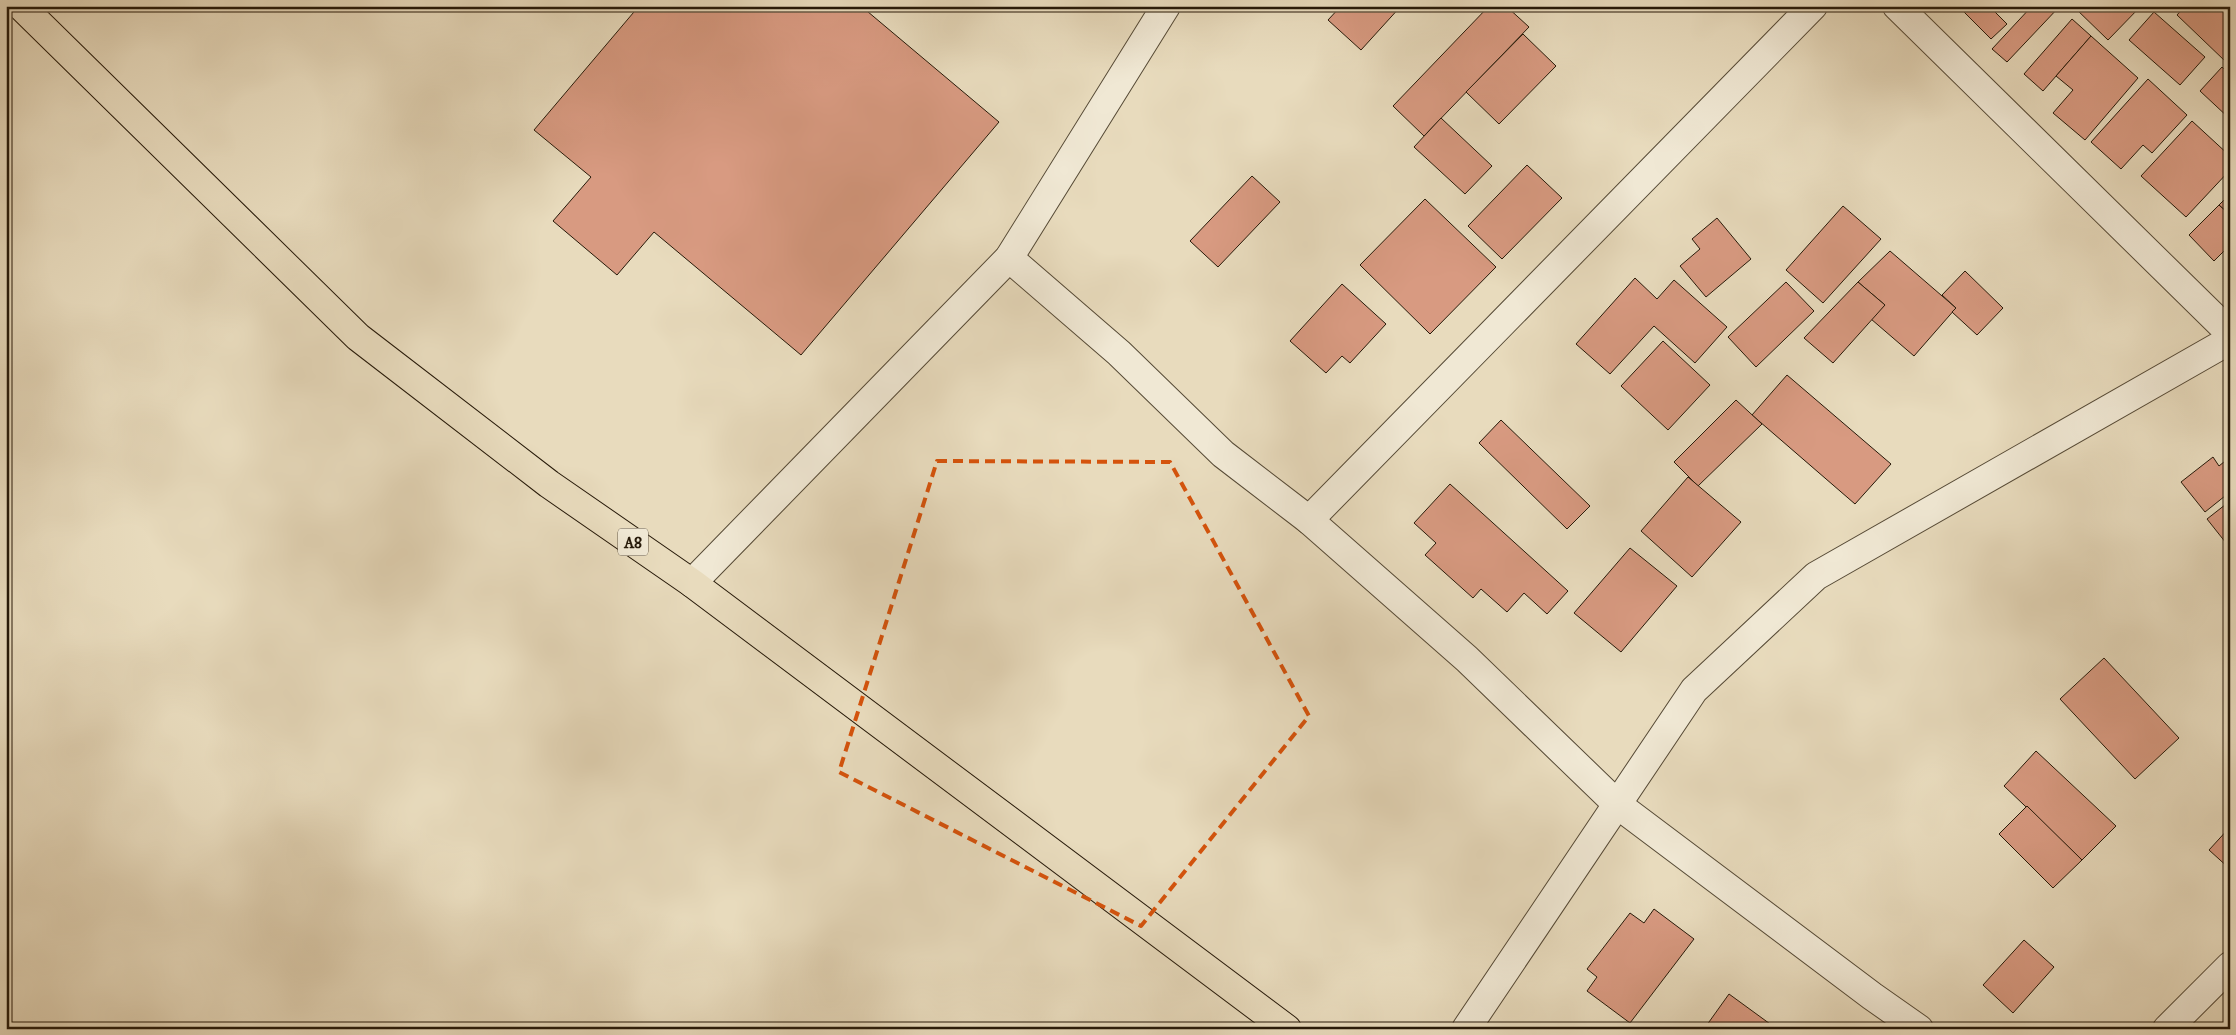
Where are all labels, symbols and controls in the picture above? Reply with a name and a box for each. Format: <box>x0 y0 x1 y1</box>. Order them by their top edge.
road number: A8 <box>618 528 648 556</box>

